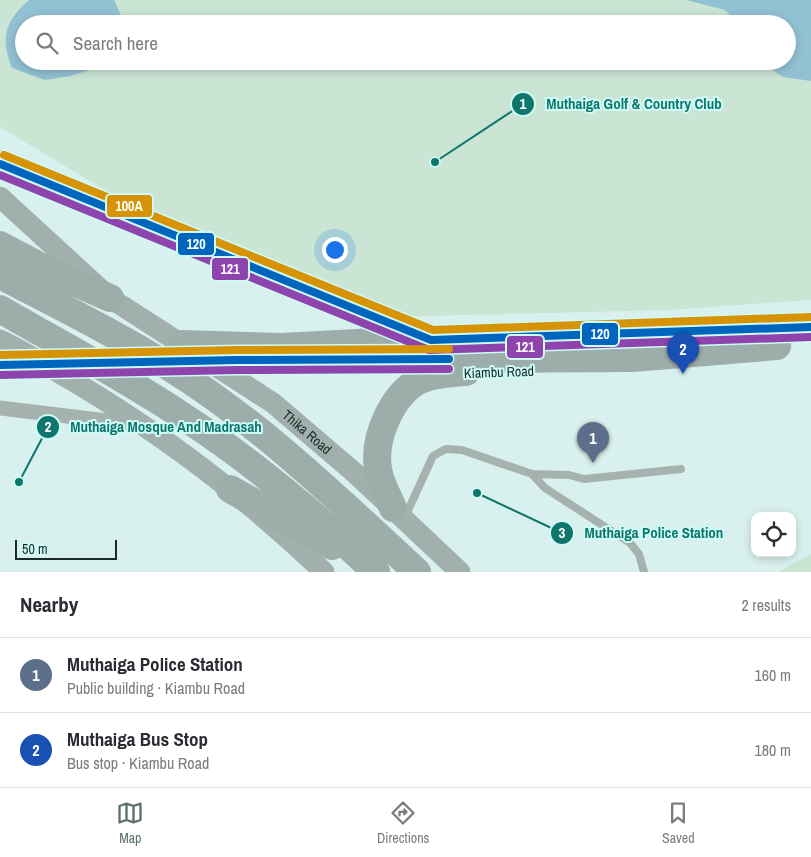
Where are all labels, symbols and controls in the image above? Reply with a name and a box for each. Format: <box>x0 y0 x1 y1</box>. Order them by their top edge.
search box <box>15 15 796 70</box>
icon: search <box>33 29 61 57</box>
text: Search here <box>73 30 158 56</box>
callout: Muthaiga Golf & Country Club <box>511 89 731 119</box>
text: 1 <box>520 93 527 114</box>
text: Muthaiga Golf & Country Club <box>546 93 722 114</box>
line badge: 100A <box>106 194 153 218</box>
text: 100A <box>115 197 143 215</box>
line badge: 120 <box>177 232 215 256</box>
text: 120 <box>186 235 206 253</box>
your location <box>322 237 348 263</box>
line badge: 121 <box>211 257 249 281</box>
text: 121 <box>220 260 240 278</box>
line badge: 120 <box>581 322 619 346</box>
text: 120 <box>590 325 610 343</box>
pin: 2 <box>667 333 699 374</box>
line badge: 121 <box>506 335 544 359</box>
text: 121 <box>515 338 535 356</box>
street label: Kiambu Road <box>464 362 534 382</box>
street label: Thika Road <box>279 406 335 458</box>
callout: Muthaiga Mosque And Madrasah <box>35 412 272 442</box>
text: 2 <box>45 416 52 437</box>
text: Muthaiga Mosque And Madrasah <box>70 416 262 437</box>
pin: 1 <box>577 422 609 463</box>
map controls <box>751 512 796 557</box>
button: locate <box>751 512 796 557</box>
callout: Muthaiga Police Station <box>549 518 733 548</box>
text: 3 <box>559 522 566 543</box>
text: Muthaiga Police Station <box>585 522 723 543</box>
scale bar <box>15 537 118 560</box>
text: 50 m <box>22 540 48 558</box>
text: Nearby <box>20 590 78 619</box>
text: 2 results <box>741 594 791 616</box>
text: Muthaiga Police Station <box>67 651 243 677</box>
text: 1 <box>32 664 40 686</box>
text: 160 m <box>755 664 791 686</box>
text: Public building · Kiambu Road <box>67 677 245 699</box>
text: Muthaiga Bus Stop <box>67 726 208 752</box>
text: 2 <box>32 739 40 761</box>
text: 180 m <box>755 739 791 761</box>
text: Bus stop · Kiambu Road <box>67 752 209 774</box>
tab: Map <box>116 799 144 847</box>
tab: Directions <box>377 799 429 847</box>
tab: Saved <box>662 799 695 847</box>

